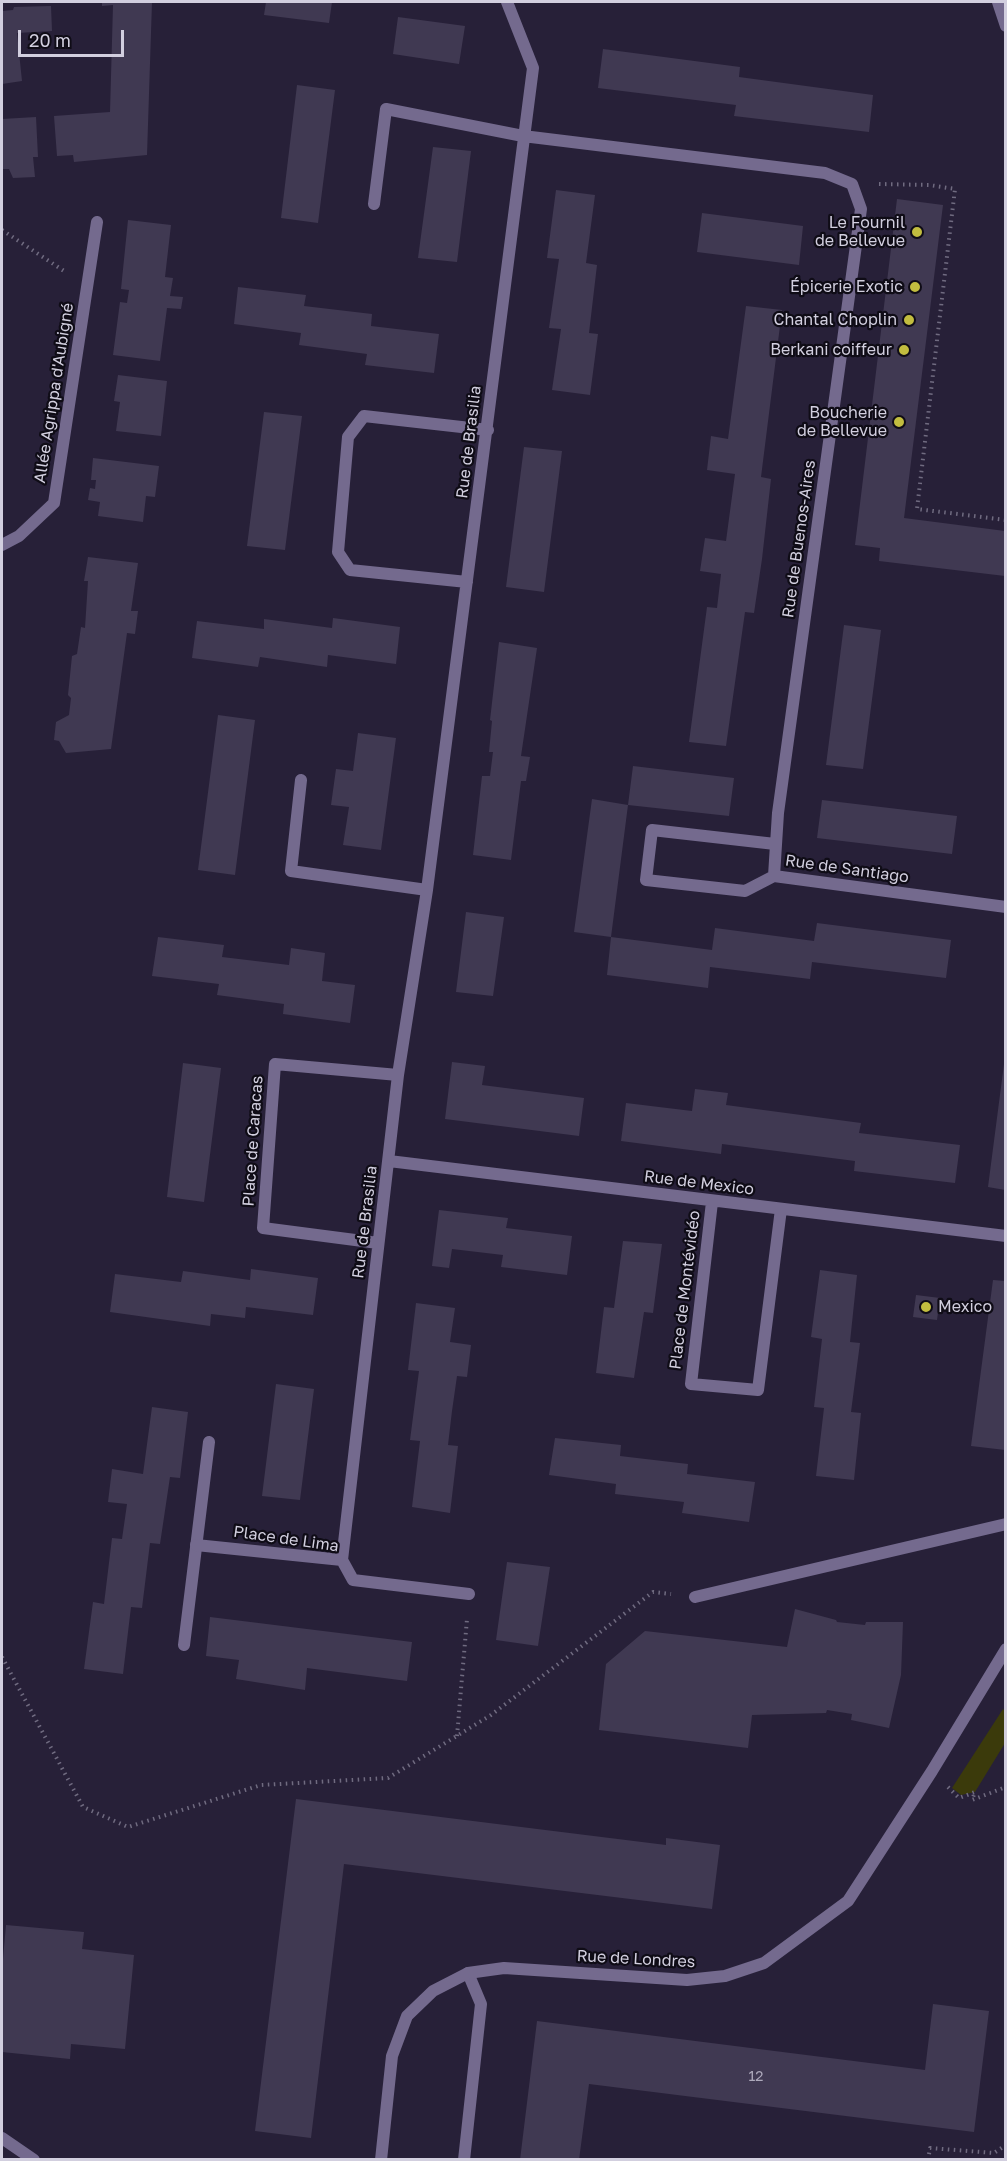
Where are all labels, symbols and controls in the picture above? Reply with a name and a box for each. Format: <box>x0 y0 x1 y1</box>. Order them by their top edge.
scale bar <box>21 18 128 56</box>
text: 20 m <box>29 29 71 51</box>
place label: Le Fournil de Bellevue <box>815 213 905 251</box>
marker: Le Fournil de Bellevue <box>910 225 924 239</box>
place label: Épicerie Exotic <box>790 277 903 297</box>
marker: Épicerie Exotic <box>908 280 922 294</box>
street label: Allée Agrippa d'Aubigné <box>30 302 78 484</box>
place label: Chantal Choplin <box>774 310 897 330</box>
marker: Chantal Choplin <box>902 313 916 327</box>
place label: Berkani coiffeur <box>770 340 892 360</box>
marker: Berkani coiffeur <box>897 343 911 357</box>
street label: Rue de Brasilia <box>453 384 485 500</box>
place label: Boucherie de Bellevue <box>797 403 887 441</box>
marker: Boucherie de Bellevue <box>892 415 906 429</box>
street label: Rue de Buenos-Aires <box>778 459 820 619</box>
street label: Rue de Santiago <box>784 851 910 887</box>
street label: Place de Caracas <box>239 1075 267 1207</box>
street label: Rue de Brasilia <box>349 1164 381 1280</box>
street label: Rue de Mexico <box>643 1167 755 1199</box>
street label: Place de Montévidéo <box>666 1209 704 1371</box>
place label: Mexico <box>938 1297 992 1317</box>
marker: Mexico <box>919 1300 933 1314</box>
street label: Place de Lima <box>232 1522 340 1556</box>
street label: Rue de Londres <box>576 1946 696 1972</box>
house number: 12 <box>749 2069 763 2085</box>

